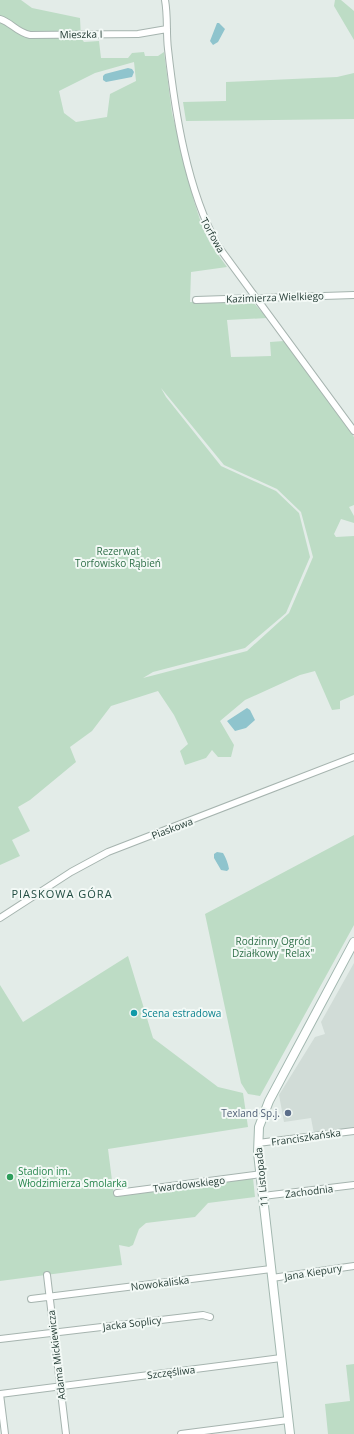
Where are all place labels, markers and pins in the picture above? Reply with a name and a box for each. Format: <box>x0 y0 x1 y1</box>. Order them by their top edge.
place label: Scena estradowa <box>142 1006 221 1020</box>
marker: Scena estradowa <box>129 1008 139 1018</box>
place label: Texland Sp.j. <box>221 1106 280 1120</box>
marker: Texland Sp.j. <box>283 1108 293 1118</box>
place label: Stadion im. Włodzimierza Smolarka <box>18 1164 127 1190</box>
marker: Stadion im. Włodzimierza Smolarka <box>5 1172 15 1182</box>

